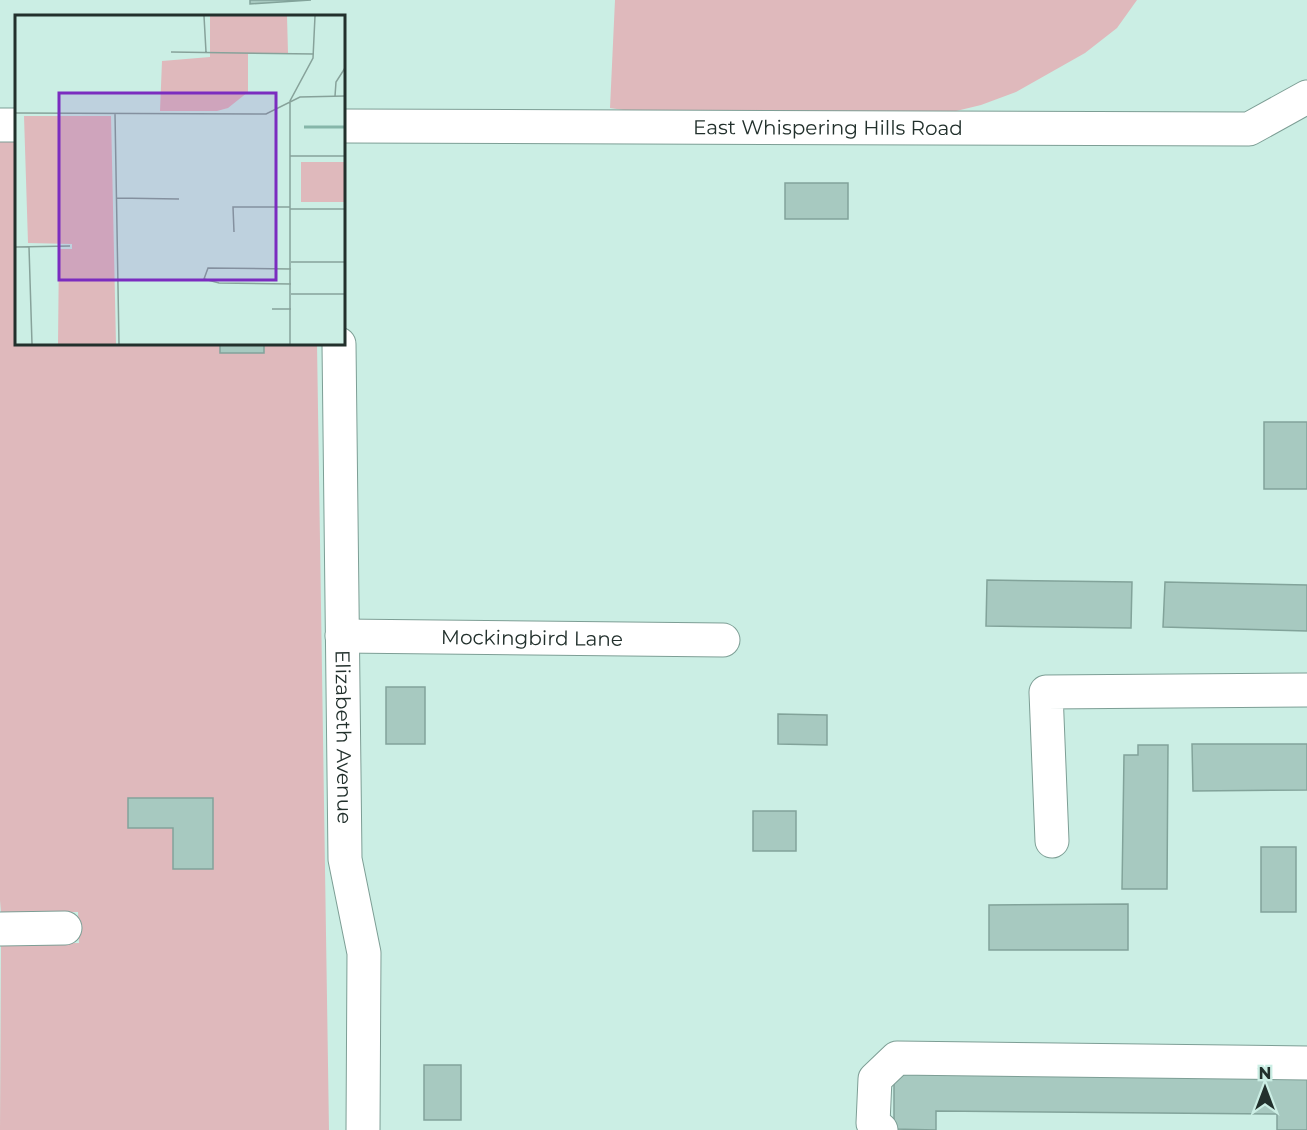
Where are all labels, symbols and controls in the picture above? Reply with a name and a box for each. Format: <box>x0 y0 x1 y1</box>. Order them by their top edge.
inset map <box>15 15 345 345</box>
street label: East Whispering Hills Road <box>693 115 963 140</box>
street label: Mockingbird Lane <box>441 625 623 651</box>
street label: Elizabeth Avenue <box>331 650 357 824</box>
north arrow <box>1235 1058 1295 1118</box>
text: N <box>1259 1064 1271 1083</box>

